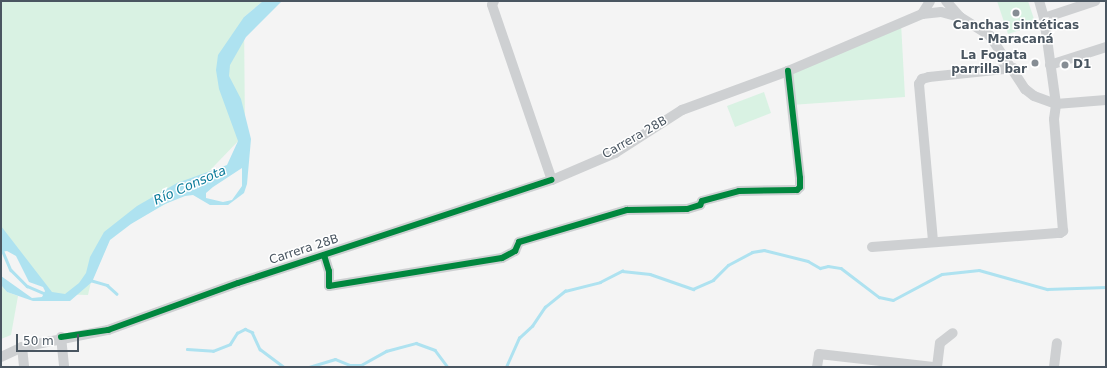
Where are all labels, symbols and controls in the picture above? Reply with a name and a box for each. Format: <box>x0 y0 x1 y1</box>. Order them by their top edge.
marker: Canchas sintéticas - Maracaná <box>1011 8 1021 18</box>
place label: Canchas sintéticas - Maracaná <box>953 19 1079 47</box>
place label: La Fogata parrilla bar <box>951 49 1027 77</box>
marker: La Fogata parrilla bar <box>1030 58 1040 68</box>
place label: D1 <box>1073 58 1091 72</box>
marker: D1 <box>1060 60 1070 70</box>
street label: Carrera 28B <box>600 114 670 162</box>
water label: Río Consota <box>151 163 229 209</box>
street label: Carrera 28B <box>267 232 341 268</box>
scale bar <box>18 326 81 352</box>
text: 50 m <box>23 334 54 348</box>

